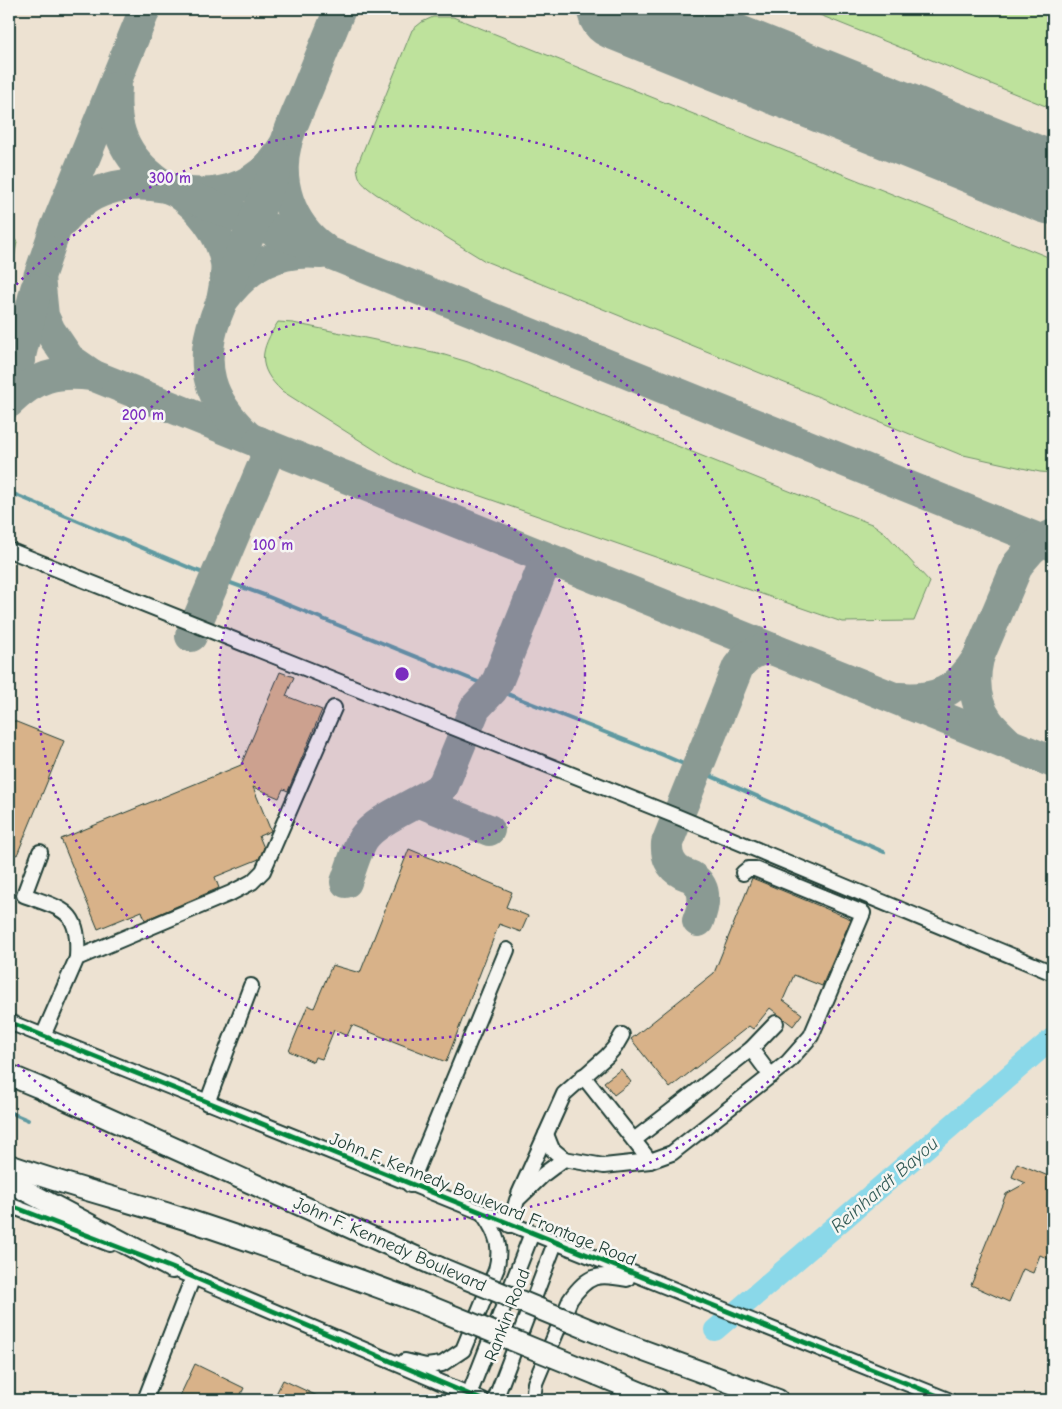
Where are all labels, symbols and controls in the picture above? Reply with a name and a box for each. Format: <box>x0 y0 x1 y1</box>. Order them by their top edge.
text: 300 m <box>149 169 191 187</box>
text: 200 m <box>122 406 164 424</box>
text: 100 m <box>253 536 293 554</box>
centre of rings <box>393 665 411 683</box>
street label: John F. Kennedy Boulevard Frontage Road <box>327 1127 639 1271</box>
water label: Reinhardt Bayou <box>826 1132 943 1237</box>
street label: John F. Kennedy Boulevard <box>290 1192 490 1296</box>
street label: Rankin Road <box>480 1266 535 1364</box>

